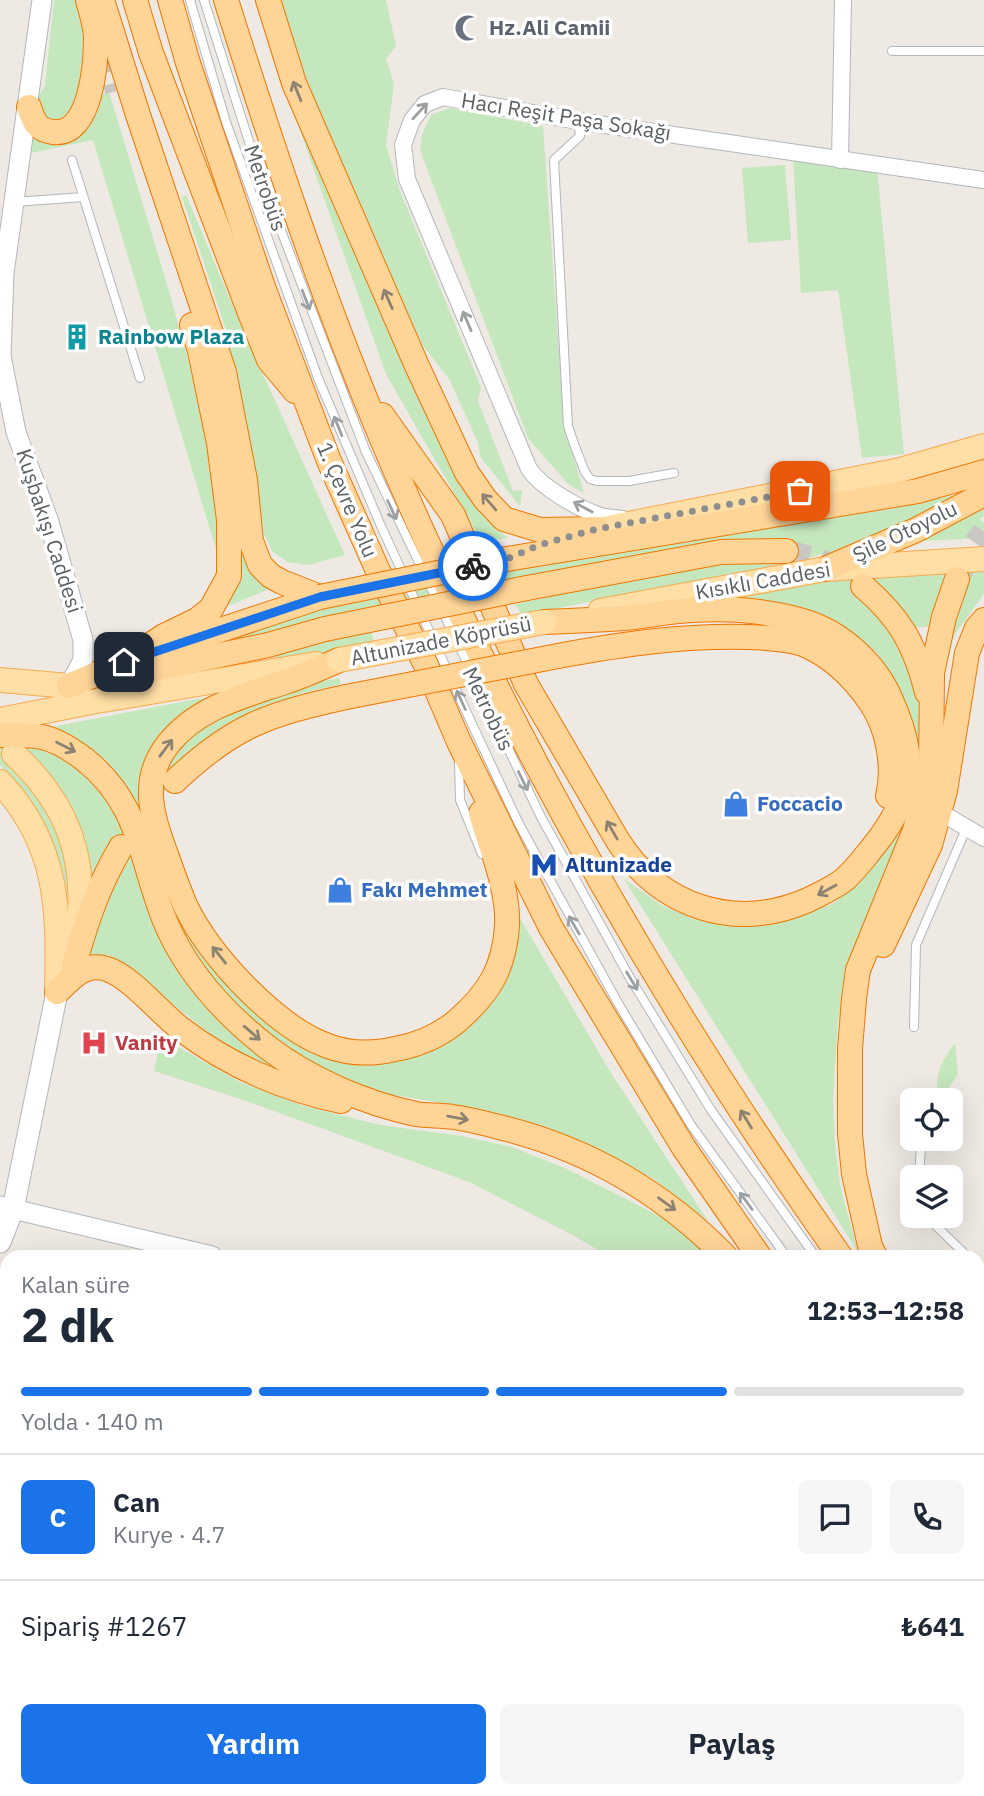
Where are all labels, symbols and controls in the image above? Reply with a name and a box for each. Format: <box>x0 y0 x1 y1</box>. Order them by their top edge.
mosque icon: Hz.Ali Camii <box>453 13 483 43</box>
place label: Hz.Ali Camii <box>489 13 610 41</box>
one-way arrow <box>290 80 303 102</box>
street label: Hacı Reşit Paşa Sokağı <box>459 86 673 146</box>
one-way arrow <box>412 102 428 120</box>
street label: Metrobüs <box>238 141 294 235</box>
one-way arrow <box>301 288 313 310</box>
one-way arrow <box>380 289 393 311</box>
one-way arrow <box>460 311 473 333</box>
building icon: Rainbow Plaza <box>62 322 92 352</box>
place label: Rainbow Plaza <box>98 322 244 350</box>
one-way arrow <box>330 415 343 437</box>
street label: 1. Çevre Yolu <box>311 438 385 562</box>
street label: Kuşbakışı Caddesi <box>10 445 90 616</box>
pin <box>770 461 830 521</box>
icon: bag <box>781 472 819 510</box>
one-way arrow <box>481 493 497 511</box>
street label: Şile Otoyolu <box>848 494 962 569</box>
one-way arrow <box>386 499 399 520</box>
one-way arrow <box>573 500 594 514</box>
courier <box>438 531 508 601</box>
icon: bike <box>454 547 492 585</box>
street label: Kısıklı Caddesi <box>693 554 832 606</box>
street label: Altunizade Köprüsü <box>348 609 534 671</box>
pin <box>94 632 154 692</box>
icon: home <box>105 643 143 681</box>
street label: Metrobüs <box>457 662 521 755</box>
one-way arrow <box>454 690 467 711</box>
one-way arrow <box>158 739 173 758</box>
one-way arrow <box>55 741 76 755</box>
one-way arrow <box>517 770 531 791</box>
shop icon: Foccacio <box>721 789 751 819</box>
place label: Foccacio <box>757 789 843 817</box>
one-way arrow <box>605 821 619 841</box>
metro station icon: Altunizade <box>529 850 559 880</box>
place label: Altunizade <box>565 850 672 878</box>
shop icon: Fakı Mehmet <box>325 875 355 905</box>
place label: Fakı Mehmet <box>361 875 488 903</box>
one-way arrow <box>817 883 837 897</box>
one-way arrow <box>567 915 580 936</box>
one-way arrow <box>212 947 227 965</box>
one-way arrow <box>625 970 639 990</box>
one-way arrow <box>243 1025 261 1041</box>
hospital icon: Vanity <box>79 1028 109 1058</box>
place label: Vanity <box>115 1028 178 1056</box>
map controls <box>900 1088 963 1228</box>
button: locate <box>900 1088 963 1151</box>
one-way arrow <box>739 1110 754 1129</box>
one-way arrow <box>446 1112 469 1125</box>
button: layers <box>900 1165 963 1228</box>
one-way arrow <box>738 1193 753 1211</box>
one-way arrow <box>657 1196 676 1211</box>
text: Kalan süre <box>21 1269 130 1299</box>
text: 12:53–12:58 <box>807 1293 964 1327</box>
text: 2 dk <box>21 1295 114 1355</box>
text: Yolda · 140 m <box>21 1406 164 1436</box>
button: chat <box>798 1480 872 1554</box>
button: phone <box>890 1480 964 1554</box>
text: Can <box>113 1485 160 1519</box>
text: C <box>50 1500 66 1534</box>
text: Kurye · 4.7 <box>113 1519 225 1549</box>
text: Sipariş #1267 <box>21 1609 187 1643</box>
text: ₺641 <box>901 1609 964 1643</box>
button: Yardım <box>21 1704 486 1784</box>
button: Paylaş <box>500 1704 964 1784</box>

